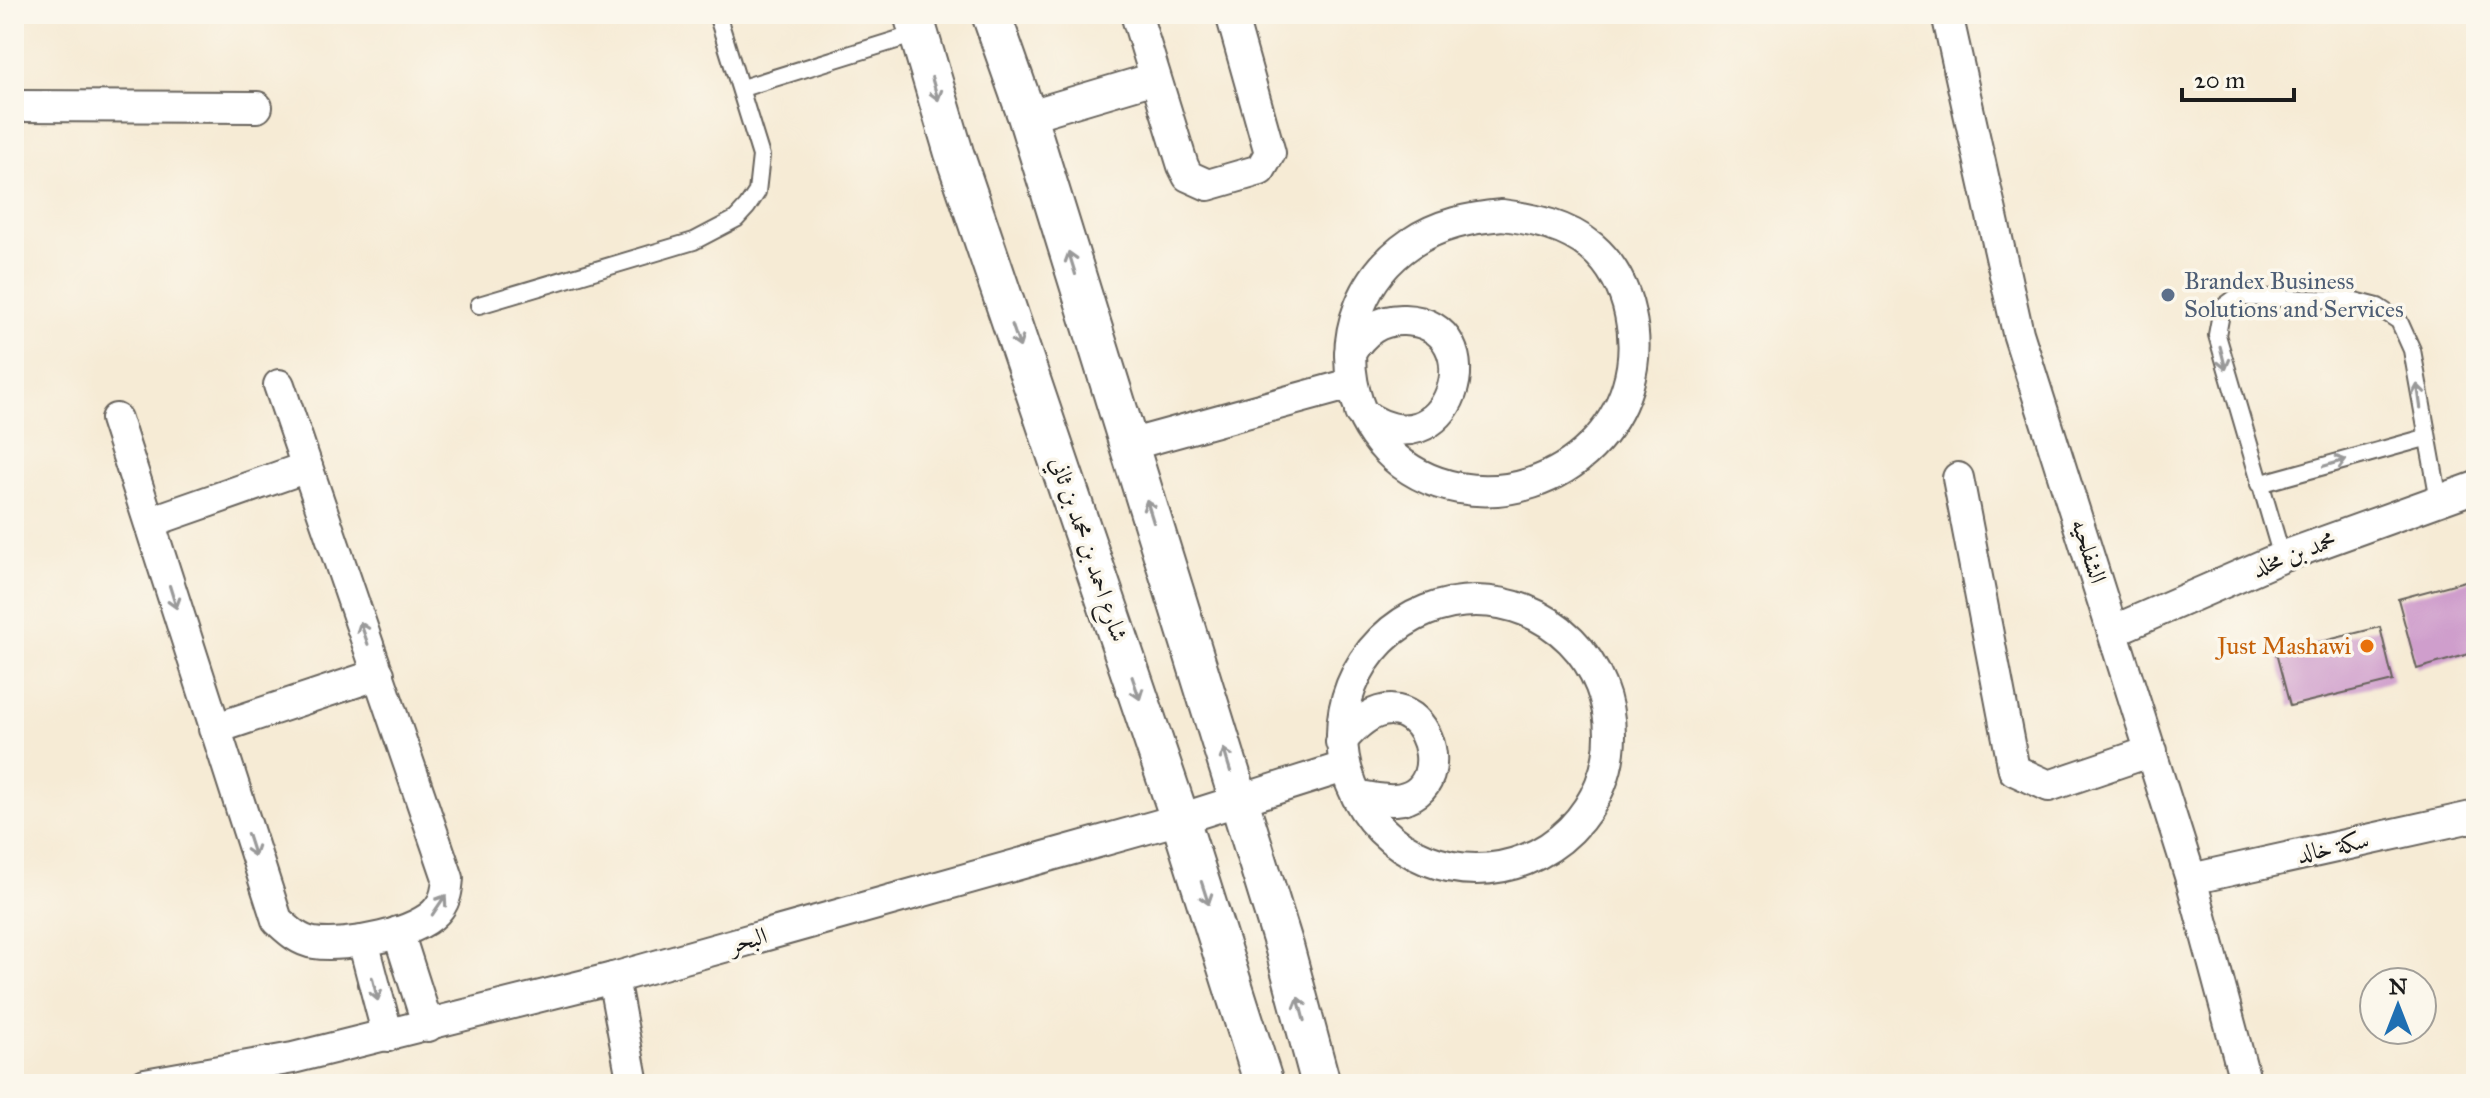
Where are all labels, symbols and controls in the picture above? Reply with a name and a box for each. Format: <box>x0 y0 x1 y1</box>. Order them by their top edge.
scale bar <box>2182 52 2294 102</box>
text: 20 m <box>2194 65 2245 95</box>
one-way arrow <box>928 75 943 101</box>
one-way arrow <box>1064 251 1078 276</box>
place label: Brandex Business Solutions and Services <box>2184 266 2404 324</box>
marker: Brandex Business Solutions and Services <box>2159 286 2177 304</box>
one-way arrow <box>1010 323 1025 348</box>
one-way arrow <box>2216 345 2231 371</box>
one-way arrow <box>2411 384 2426 409</box>
street label: شارع احمد بن محمد بن ثاني <box>1039 452 1135 647</box>
one-way arrow <box>2321 455 2347 470</box>
one-way arrow <box>1141 499 1156 524</box>
street label: الشفلحيه <box>2064 515 2114 587</box>
street label: محمد بن مخلد <box>2248 524 2340 584</box>
one-way arrow <box>167 584 181 609</box>
one-way arrow <box>356 621 371 646</box>
place label: Just Mashawi <box>2214 631 2351 661</box>
marker: Just Mashawi <box>2358 637 2376 655</box>
one-way arrow <box>1129 675 1144 700</box>
one-way arrow <box>1219 747 1234 773</box>
street label: سكة خالد <box>2294 825 2372 869</box>
one-way arrow <box>245 832 259 857</box>
one-way arrow <box>1198 880 1213 905</box>
one-way arrow <box>430 894 447 916</box>
street label: البحر <box>723 920 770 961</box>
north arrow <box>2358 966 2438 1046</box>
text: N <box>2389 973 2408 1000</box>
one-way arrow <box>369 975 384 1001</box>
one-way arrow <box>1293 996 1308 1022</box>

